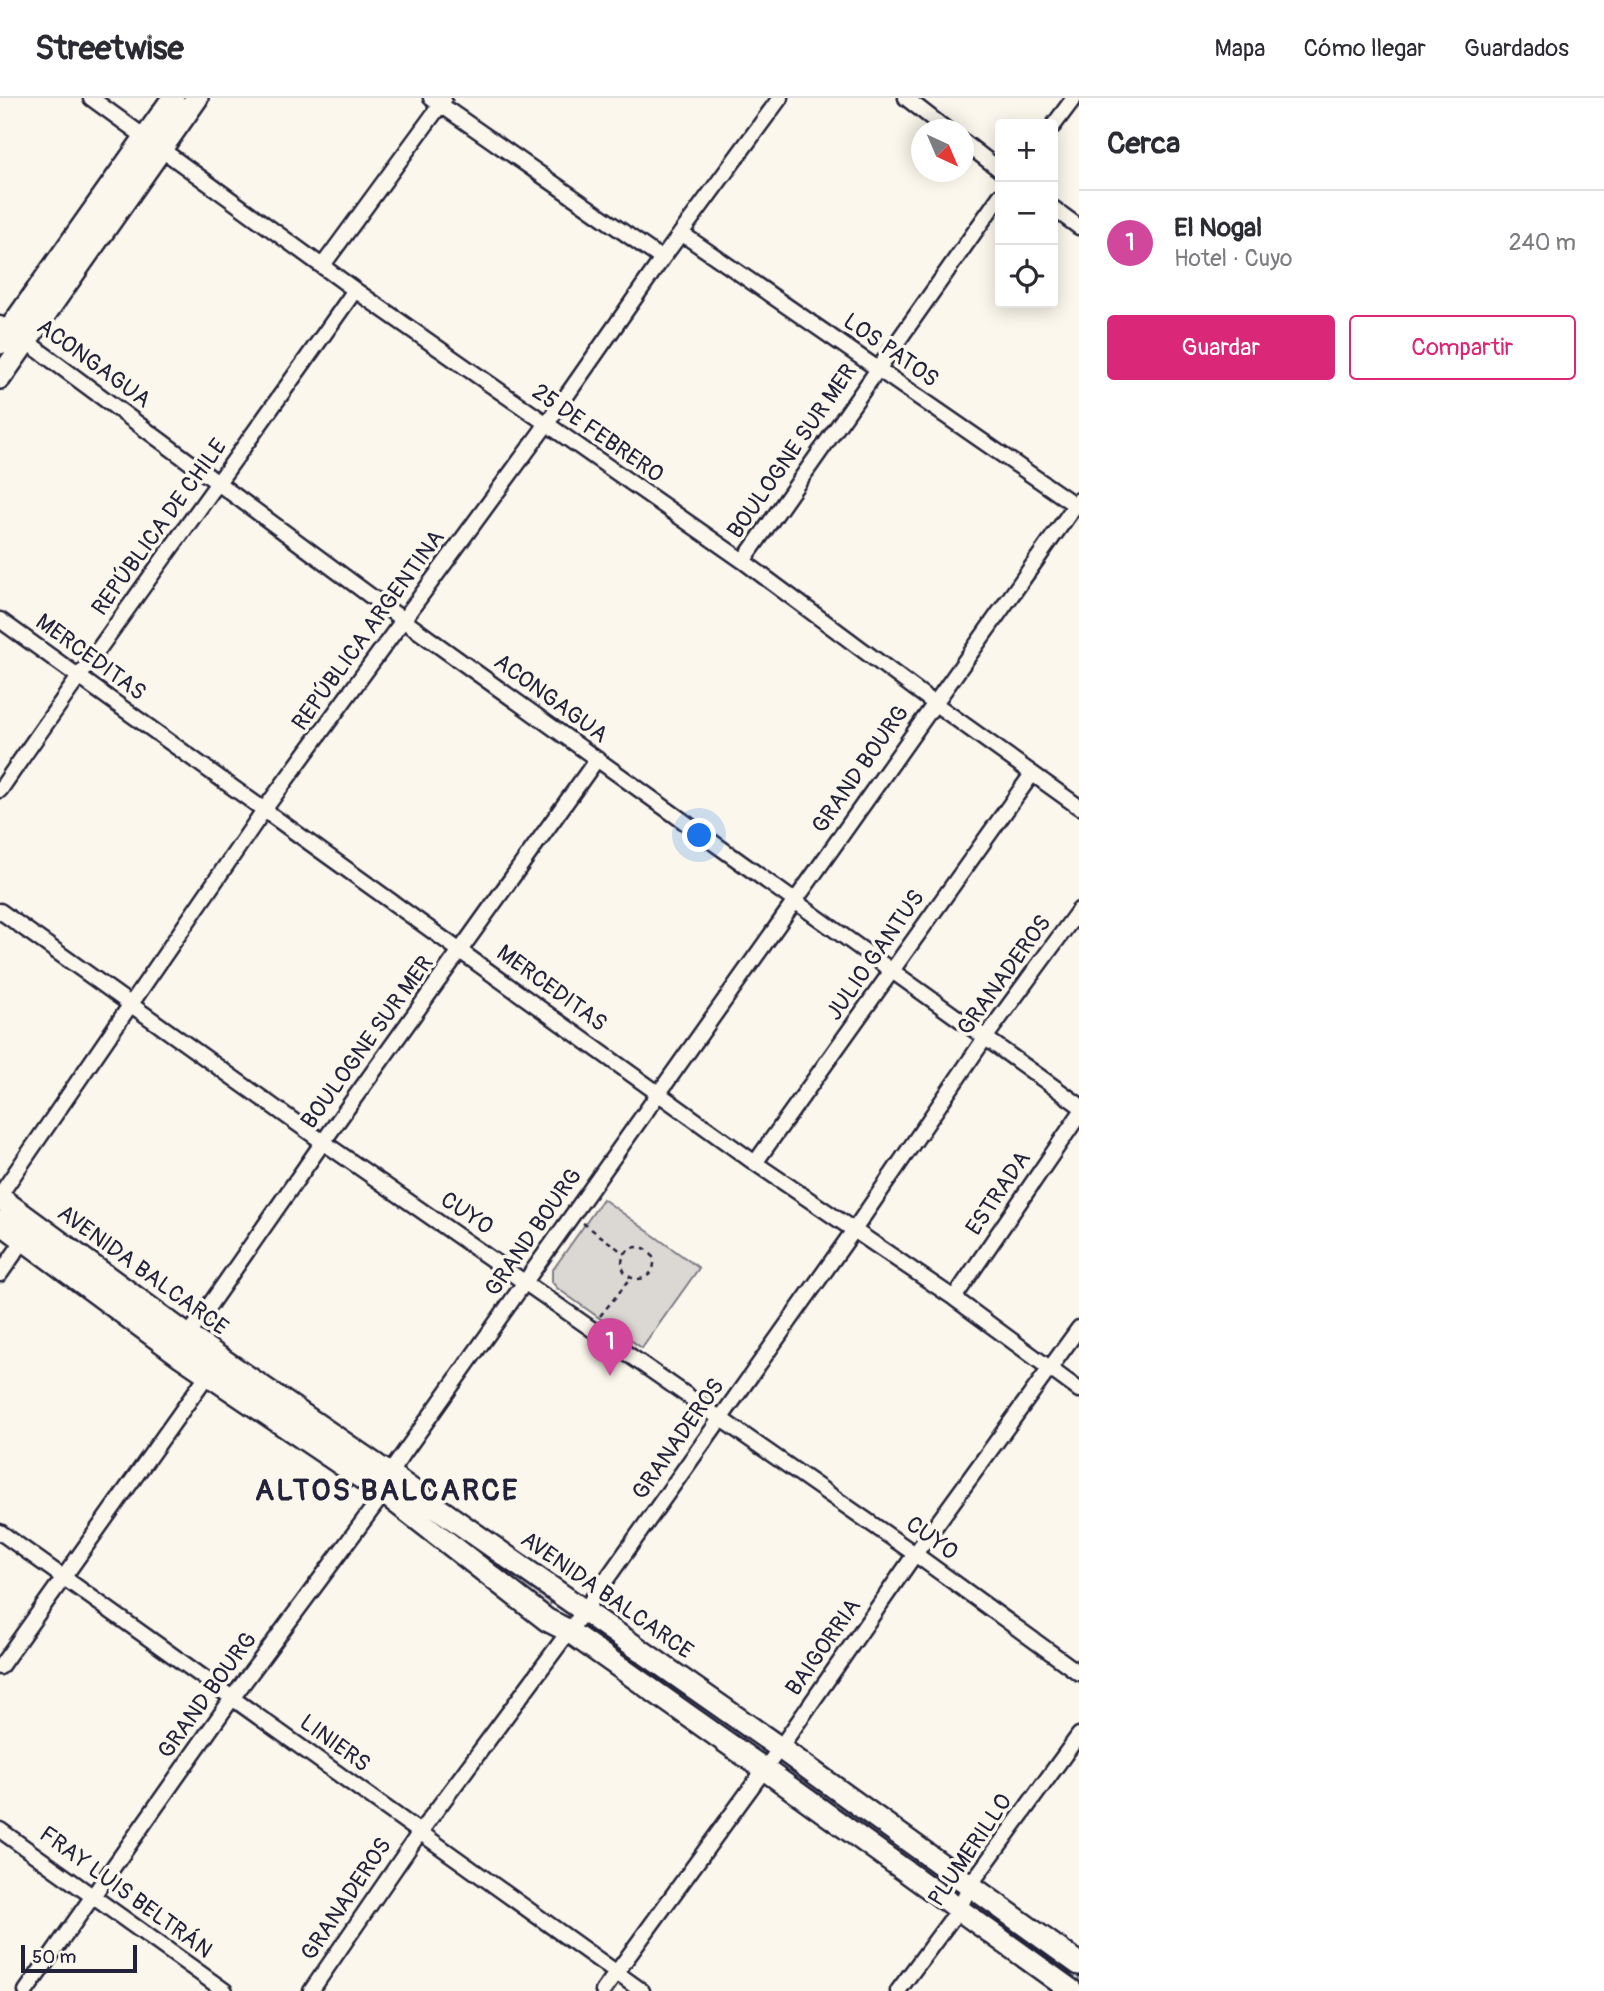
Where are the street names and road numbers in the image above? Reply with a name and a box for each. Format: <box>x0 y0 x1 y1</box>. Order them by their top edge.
street label: LOS PATOS <box>838 307 944 393</box>
street label: ACONGAGUA <box>31 312 157 414</box>
street label: BOULOGNE SUR MER <box>721 358 863 544</box>
street label: 25 DE FEBRERO <box>527 377 669 489</box>
street label: REPÚBLICA DE CHILE <box>85 433 233 621</box>
street label: REPÚBLICA ARGENTINA <box>285 524 451 736</box>
street label: MERCEDITAS <box>30 607 152 707</box>
street label: ACONGAGUA <box>488 647 614 749</box>
street label: GRAND BOURG <box>805 699 915 839</box>
street label: JULIO GANTUS <box>819 884 931 1026</box>
street label: GRANADEROS <box>951 909 1057 1041</box>
street label: MERCEDITAS <box>491 938 613 1038</box>
street label: BOULOGNE SUR MER <box>294 950 440 1134</box>
street label: ESTRADA <box>959 1145 1037 1241</box>
street label: GRAND BOURG <box>478 1162 588 1302</box>
street label: CUYO <box>435 1185 499 1241</box>
street label: AVENIDA BALCARCE <box>52 1198 234 1342</box>
street label: GRANADEROS <box>625 1373 731 1505</box>
street label: CUYO <box>900 1509 964 1567</box>
street label: AVENIDA BALCARCE <box>515 1525 699 1665</box>
street label: BAIGORRIA <box>779 1593 867 1701</box>
street label: GRAND BOURG <box>151 1626 263 1764</box>
street label: LINIERS <box>294 1708 376 1778</box>
street label: PLUMERILLO <box>922 1788 1018 1912</box>
street label: FRAY LUIS BELTRÁN <box>34 1820 218 1964</box>
street label: GRANADEROS <box>294 1832 398 1966</box>

